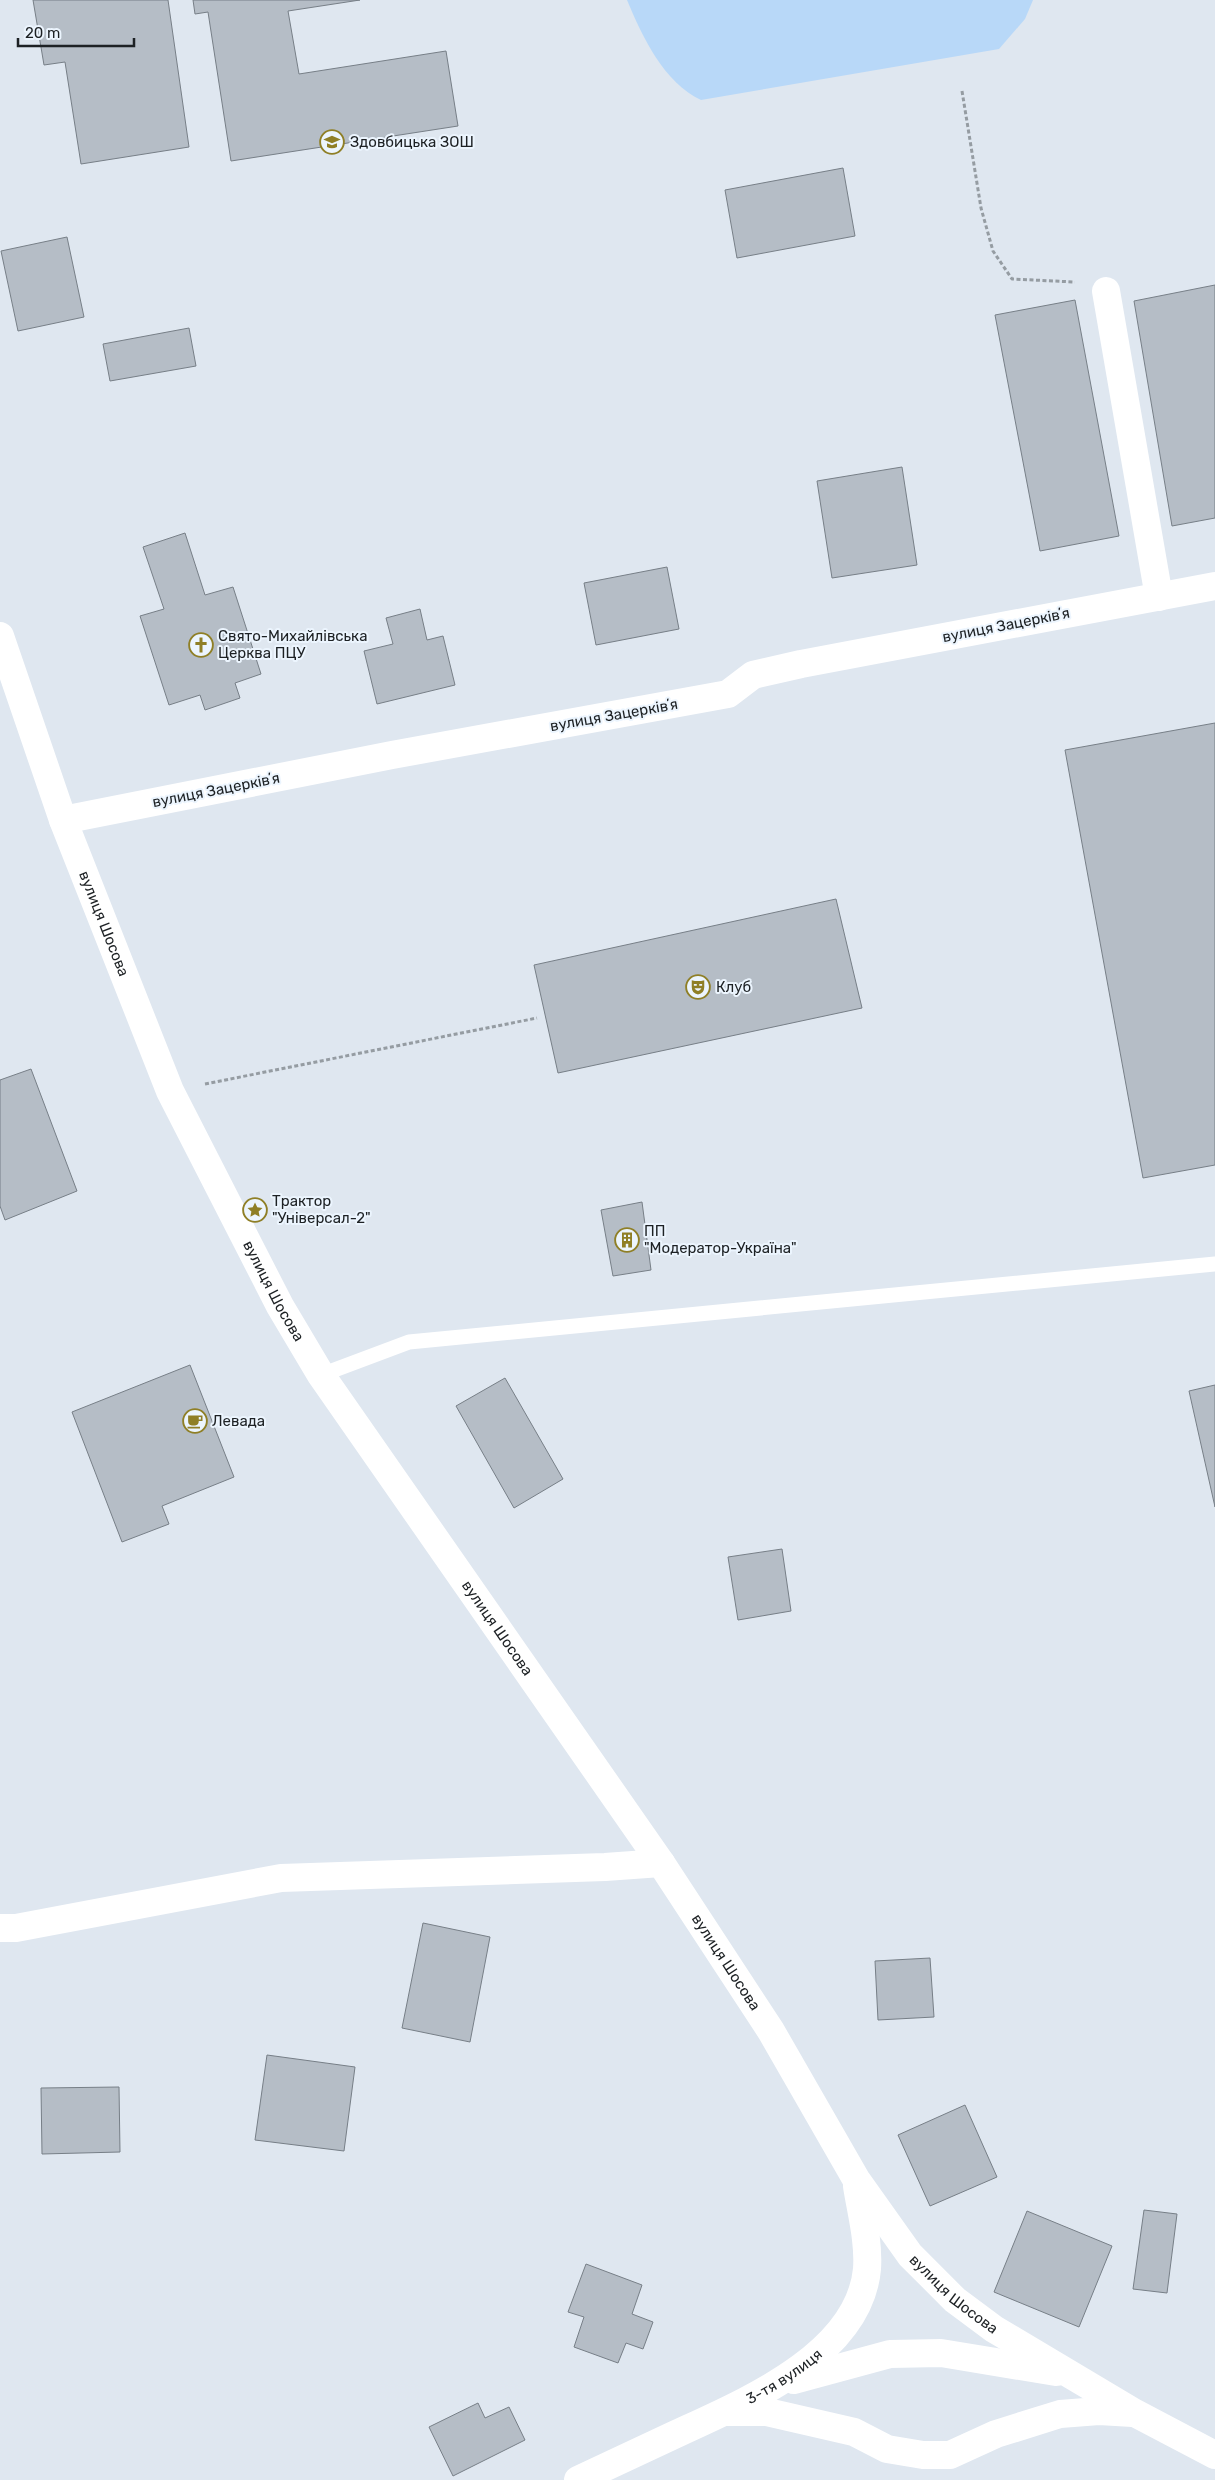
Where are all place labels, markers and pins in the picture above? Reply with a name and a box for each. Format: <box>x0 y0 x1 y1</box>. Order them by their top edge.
school or university icon: Здовбицька ЗОШ <box>319 129 345 155</box>
place label: Здовбицька ЗОШ <box>350 133 474 151</box>
place label: Свято-Михайлівська Церква ПЦУ <box>218 627 367 662</box>
church icon: Свято-Михайлівська Церква ПЦУ <box>188 632 214 658</box>
theatre icon: Клуб <box>685 974 711 1000</box>
place label: Клуб <box>716 978 751 996</box>
place label: Трактор "Універсал-2" <box>272 1192 371 1227</box>
place icon: Трактор "Універсал-2" <box>242 1197 268 1223</box>
place label: ПП "Модератор-Україна" <box>644 1222 797 1257</box>
building icon: ПП "Модератор-Україна" <box>614 1227 640 1253</box>
cafe icon: Левада <box>182 1408 208 1434</box>
place label: Левада <box>212 1412 265 1430</box>

